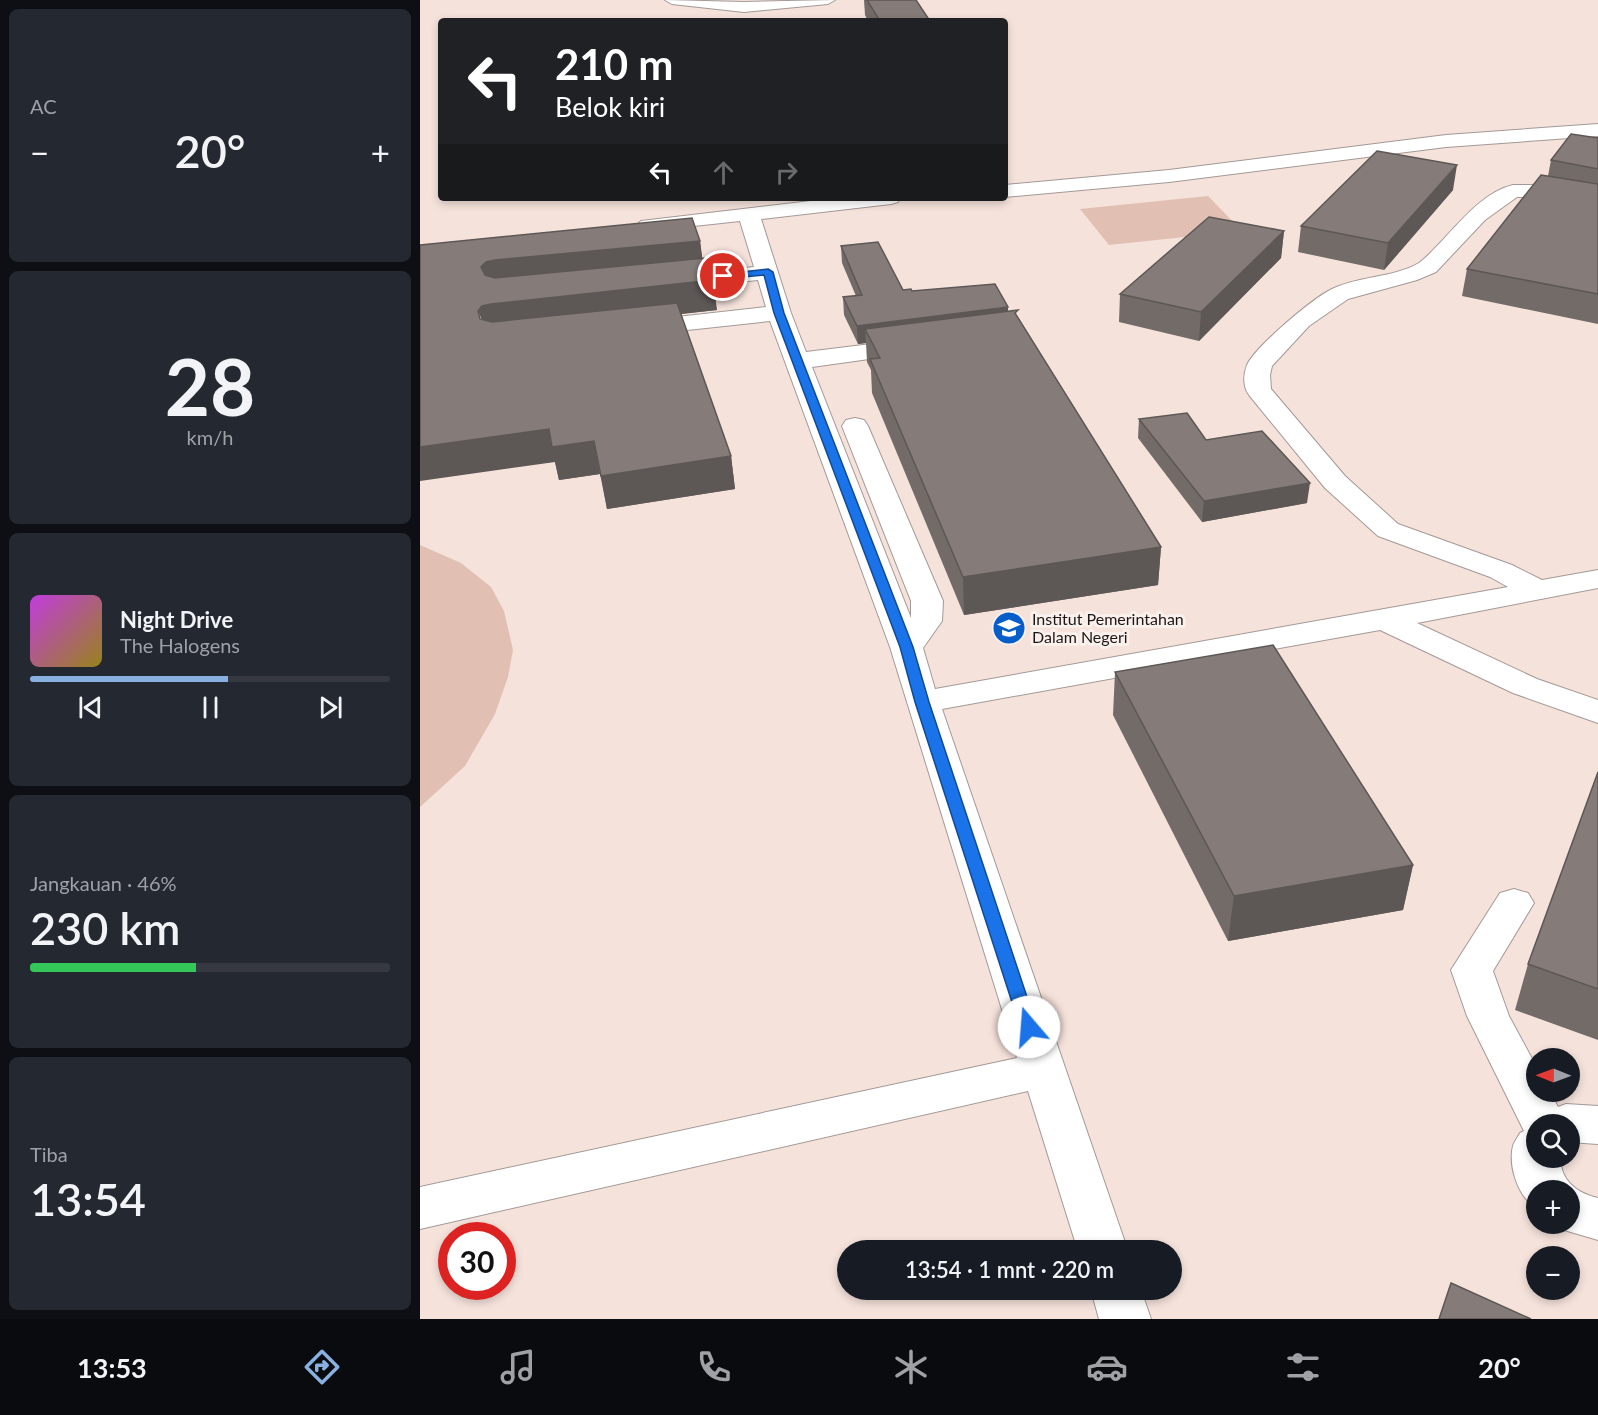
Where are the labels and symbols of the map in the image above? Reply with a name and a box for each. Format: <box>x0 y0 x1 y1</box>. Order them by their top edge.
pin <box>697 250 748 301</box>
place label: Institut Pemerintahan Dalam Negeri <box>1032 609 1184 646</box>
school or university icon: Institut Pemerintahan Dalam Negeri <box>991 610 1027 646</box>
position arrow <box>997 995 1061 1059</box>
north arrow <box>1526 1048 1580 1102</box>
speed limit sign: 30 <box>438 1222 516 1300</box>

